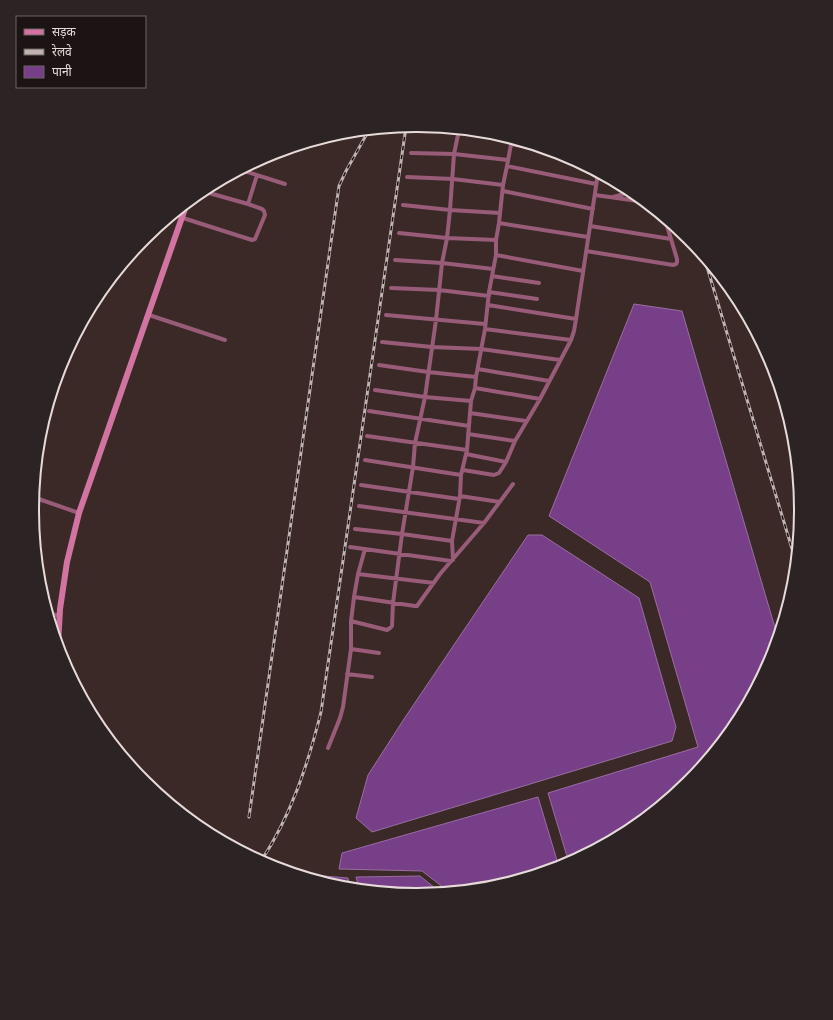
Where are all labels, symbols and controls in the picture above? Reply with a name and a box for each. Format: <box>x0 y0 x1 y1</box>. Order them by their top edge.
legend <box>16 16 146 88</box>
text: सड़क <box>52 25 77 39</box>
text: रेलवे <box>52 44 72 59</box>
text: पानी <box>52 64 73 79</box>

